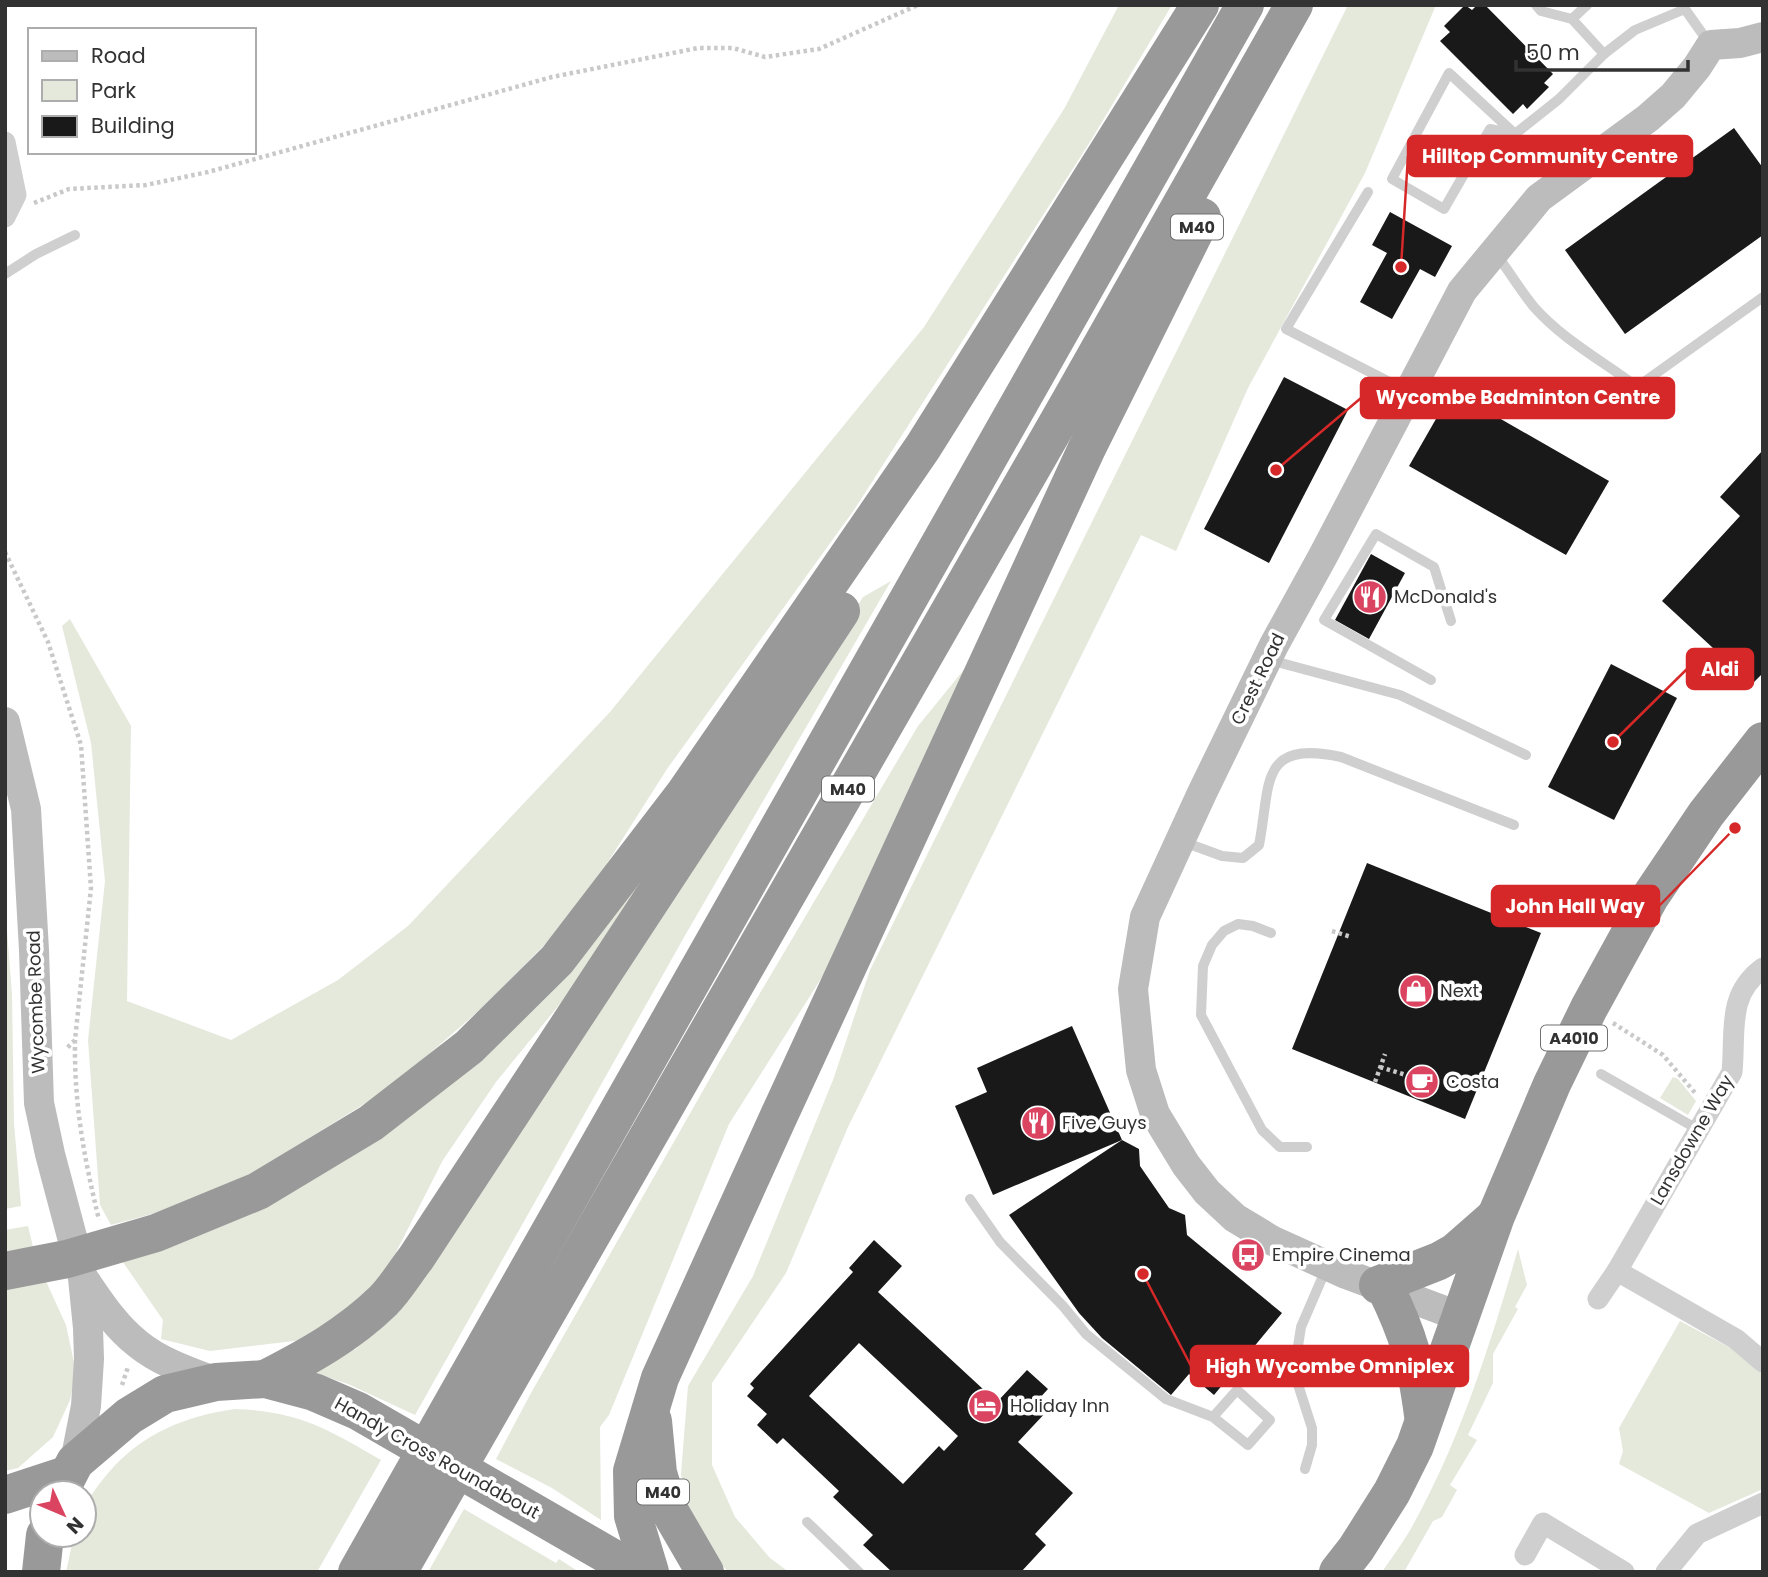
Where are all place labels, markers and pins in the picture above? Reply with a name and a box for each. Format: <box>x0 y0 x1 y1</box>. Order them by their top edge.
callout: Hilltop Community Centre <box>1408 136 1692 176</box>
callout: Wycombe Badminton Centre <box>1361 378 1674 418</box>
restaurant icon: McDonald's <box>1351 578 1389 616</box>
place label: McDonald's <box>1394 584 1497 609</box>
callout: Aldi <box>1687 649 1753 689</box>
callout: John Hall Way <box>1492 886 1659 926</box>
shop icon: Next <box>1397 972 1435 1010</box>
place label: Next <box>1440 978 1479 1003</box>
cafe icon: Costa <box>1403 1063 1441 1101</box>
place label: Costa <box>1446 1069 1500 1094</box>
restaurant icon: Five Guys <box>1019 1104 1057 1142</box>
place label: Five Guys <box>1062 1110 1147 1135</box>
bus stop icon: Empire Cinema <box>1229 1236 1267 1274</box>
place label: Empire Cinema <box>1272 1242 1411 1267</box>
callout: High Wycombe Omniplex <box>1191 1346 1468 1386</box>
hotel icon: Holiday Inn <box>966 1387 1004 1425</box>
place label: Holiday Inn <box>1010 1393 1110 1418</box>

